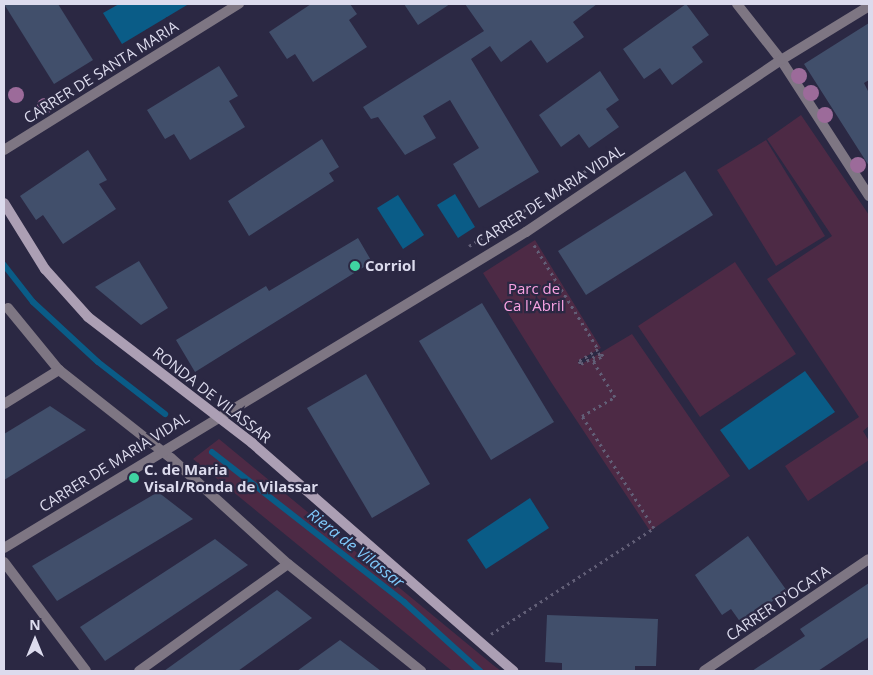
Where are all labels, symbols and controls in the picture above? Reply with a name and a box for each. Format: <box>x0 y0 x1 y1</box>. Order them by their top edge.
street label: CARRER DE SANTA MARIA <box>20 17 182 127</box>
street label: CARRER DE MARIA VIDAL <box>472 141 628 251</box>
place label: Corriol <box>365 257 416 275</box>
marker: Corriol <box>349 260 361 272</box>
park label: Parc de Ca l'Abril <box>503 279 565 314</box>
street label: RONDA DE VILASSAR <box>149 343 275 447</box>
street label: CARRER DE MARIA VIDAL <box>36 408 192 516</box>
place label: C. de Maria Visal/Ronda de Vilassar <box>144 460 318 495</box>
marker: C. de Maria Visal/Ronda de Vilassar <box>128 472 140 484</box>
water label: Riera de Vilassar <box>304 504 408 592</box>
street label: CARRER D'OCATA <box>723 562 833 644</box>
north arrow <box>10 615 60 665</box>
text: N <box>29 615 41 634</box>

